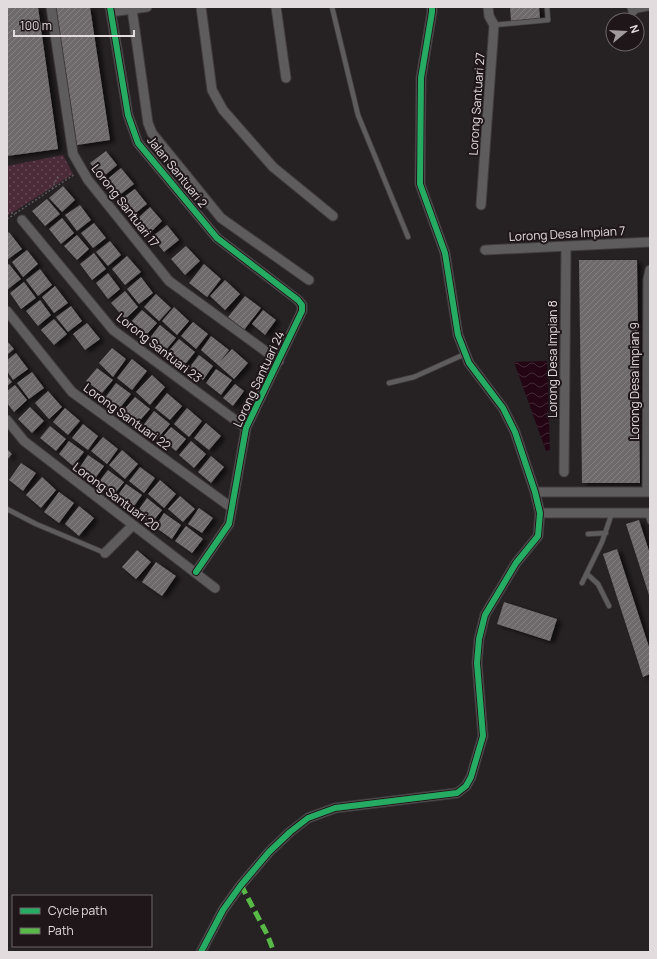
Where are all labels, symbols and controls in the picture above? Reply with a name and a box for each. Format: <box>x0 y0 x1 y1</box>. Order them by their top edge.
scale bar <box>14 12 134 38</box>
north arrow <box>605 12 645 52</box>
text: 100 m <box>20 17 52 34</box>
text: N <box>627 23 643 35</box>
street label: Lorong Santuari 27 <box>464 52 489 156</box>
street label: Jalan Santuari 2 <box>143 132 212 211</box>
street label: Lorong Santuari 17 <box>88 161 163 251</box>
street label: Lorong Desa Impian 7 <box>508 222 626 245</box>
street label: Lorong Desa Impian 8 <box>544 300 561 418</box>
street label: Lorong Santuari 23 <box>113 309 206 386</box>
street label: Lorong Desa Impian 9 <box>626 322 643 440</box>
street label: Lorong Santuari 24 <box>229 328 288 430</box>
street label: Lorong Santuari 22 <box>80 379 175 454</box>
street label: Lorong Santuari 20 <box>69 458 163 535</box>
legend <box>12 895 152 947</box>
text: Cycle path <box>48 902 107 919</box>
text: Path <box>48 922 74 939</box>

